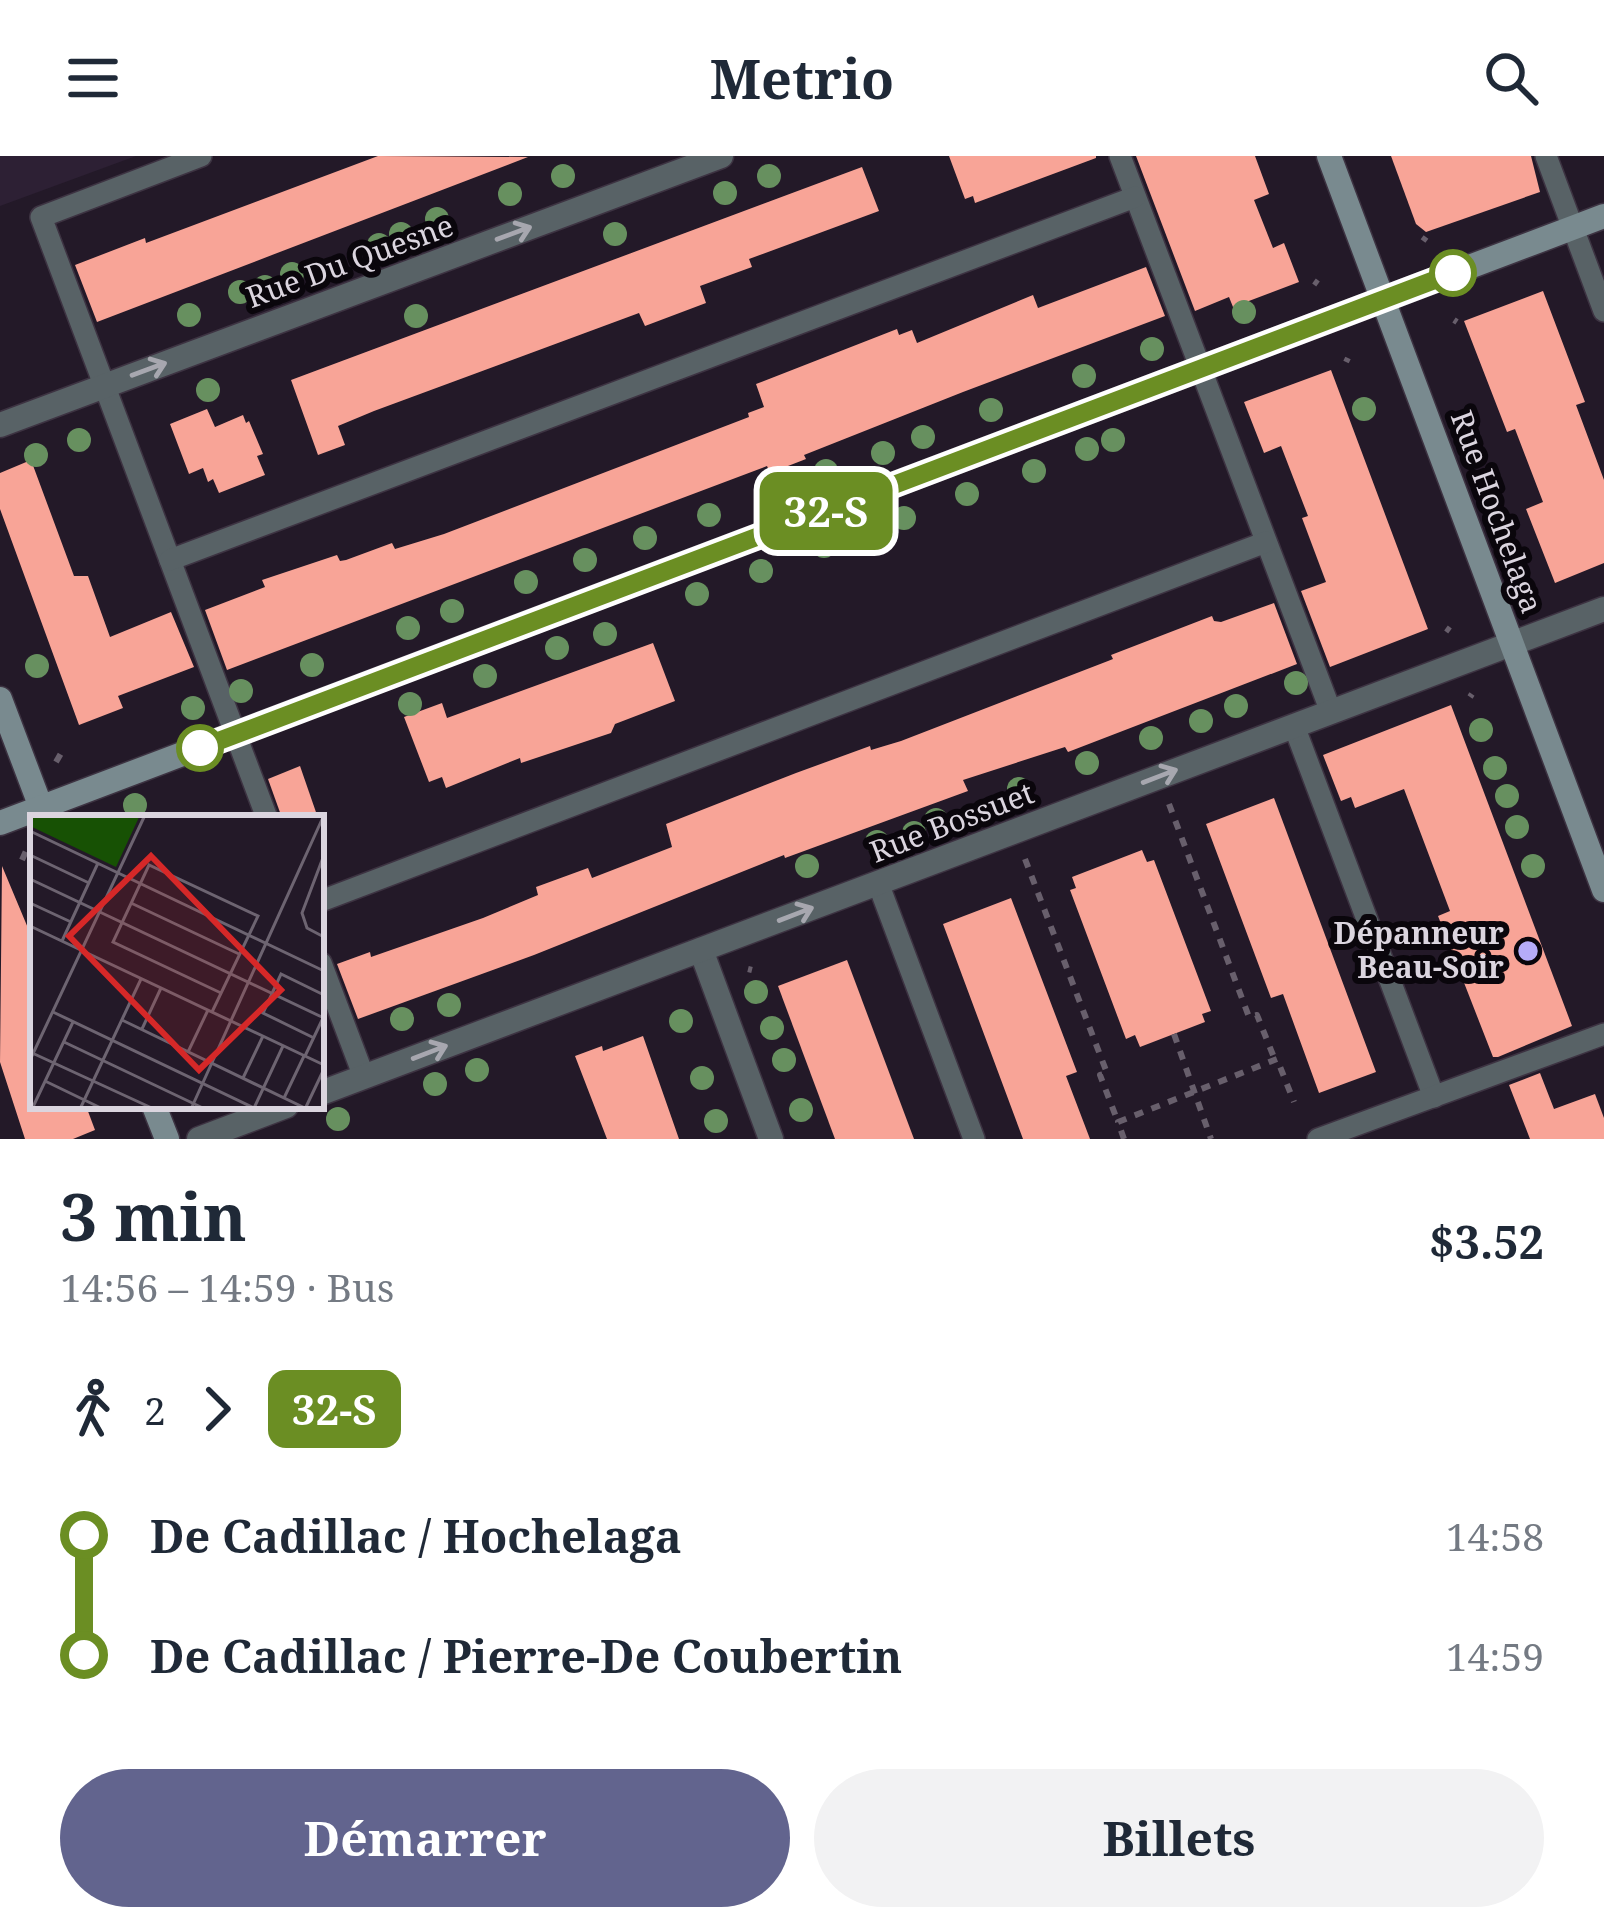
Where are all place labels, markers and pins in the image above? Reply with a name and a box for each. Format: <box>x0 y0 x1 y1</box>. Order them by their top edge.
unlabelled marker <box>1431 251 1475 295</box>
unlabelled marker <box>178 726 222 770</box>
place label: Dépanneur Beau-Soir <box>1334 912 1504 987</box>
marker: Dépanneur Beau-Soir <box>1515 938 1541 964</box>

